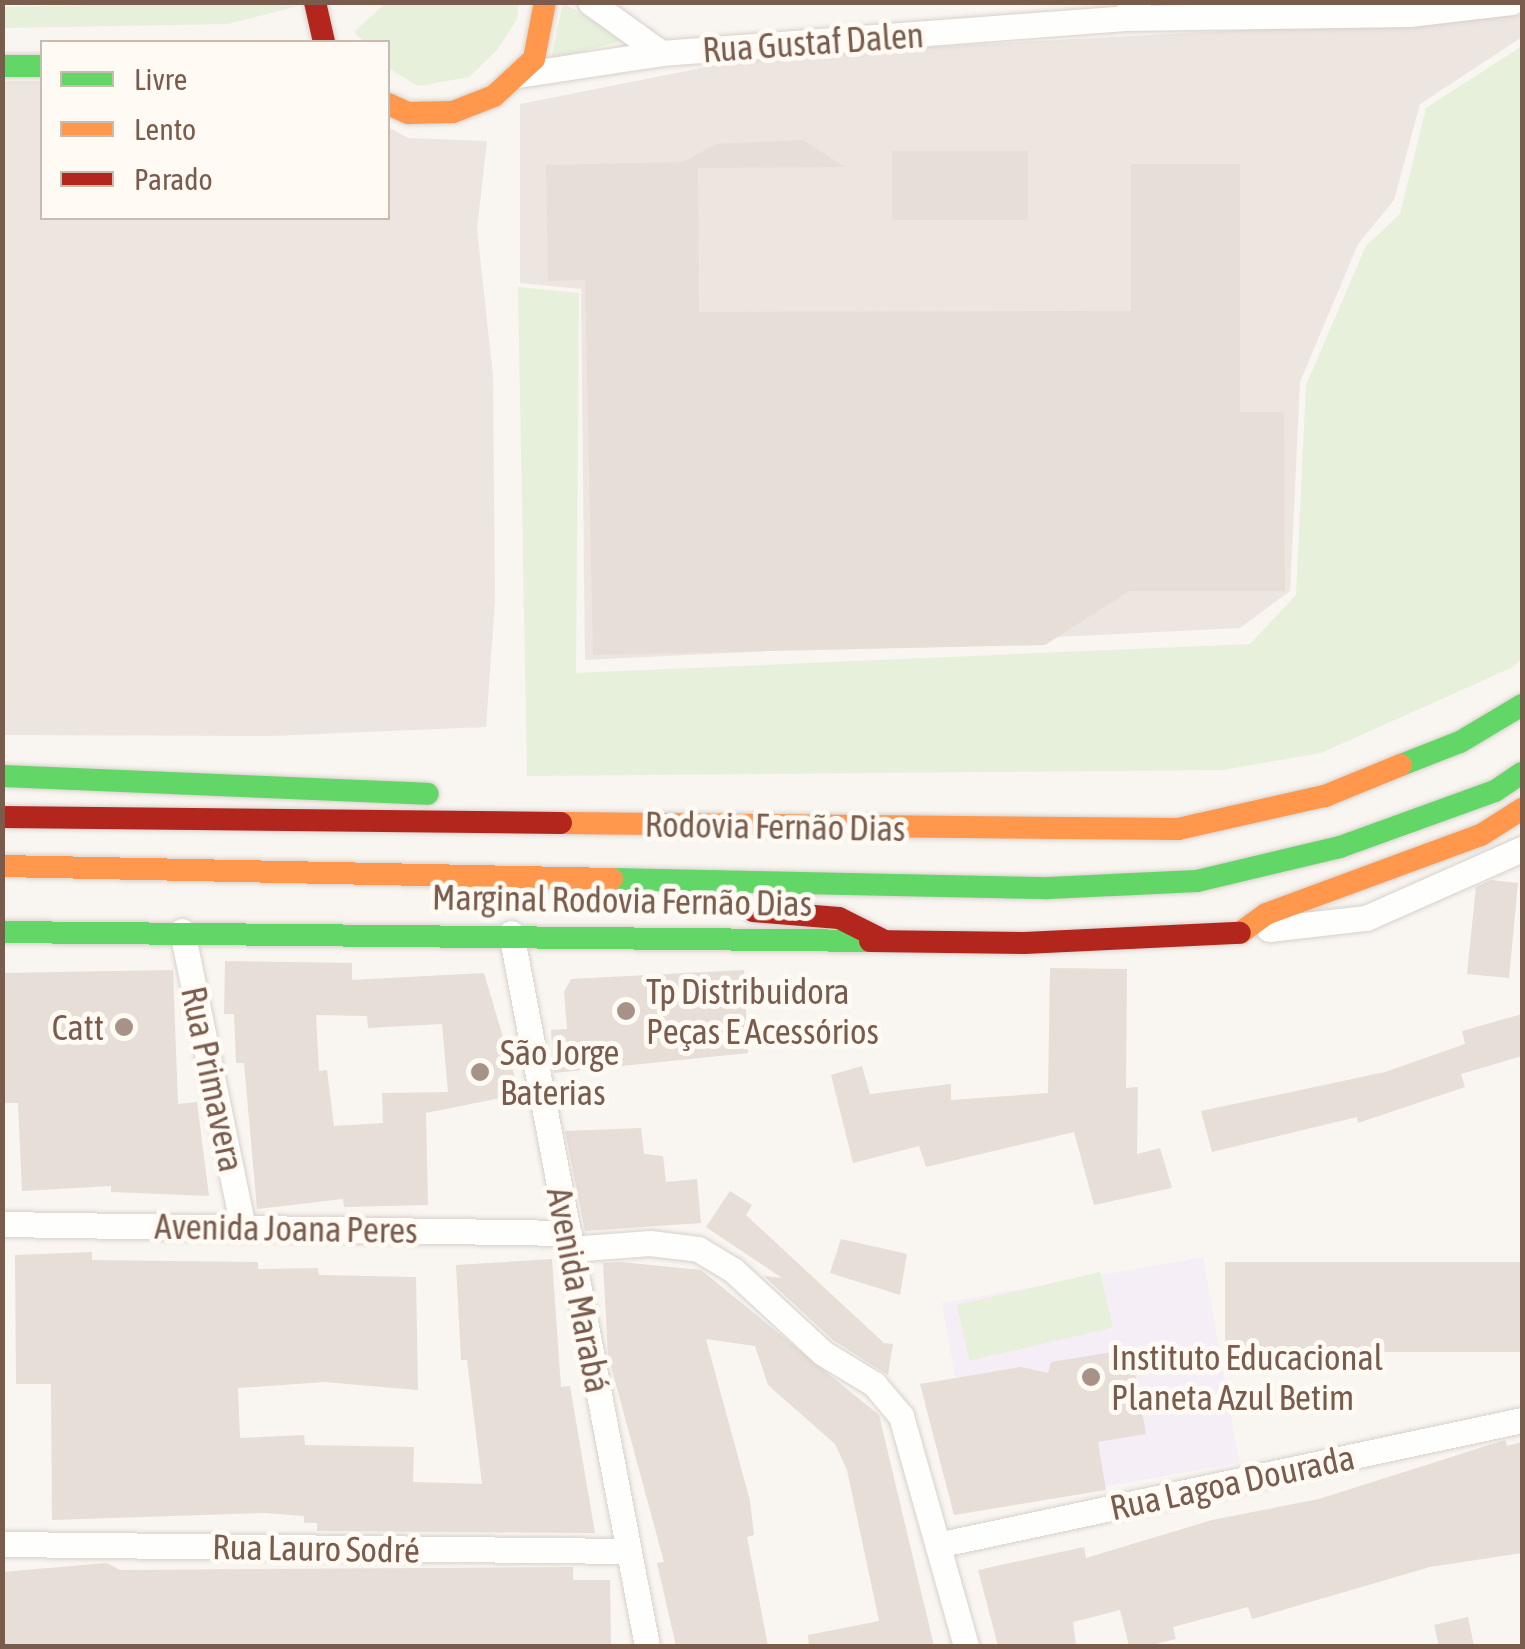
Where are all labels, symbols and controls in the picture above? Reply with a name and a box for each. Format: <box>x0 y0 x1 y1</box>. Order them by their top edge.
street label: Rua Gustaf Dalen <box>701 13 925 71</box>
legend <box>40 40 390 220</box>
text: Livre <box>134 62 187 96</box>
text: Lento <box>134 112 196 146</box>
text: Parado <box>134 162 213 196</box>
street label: Rodovia Fernão Dias <box>644 803 906 849</box>
street label: Marginal Rodovia Fernão Dias <box>432 876 812 924</box>
place label: Tp Distribuidora Peças E Acessórios <box>646 970 879 1052</box>
street label: Rua Primavera <box>173 983 253 1175</box>
marker: Tp Distribuidora Peças E Acessórios <box>615 1000 637 1022</box>
place label: Catt <box>52 1006 104 1048</box>
marker: Catt <box>113 1016 135 1038</box>
place label: São Jorge Baterias <box>500 1031 619 1113</box>
marker: São Jorge Baterias <box>469 1061 491 1083</box>
street label: Avenida Marabá <box>539 1184 619 1396</box>
street label: Avenida Joana Peres <box>154 1205 418 1251</box>
place label: Instituto Educacional Planeta Azul Betim <box>1111 1336 1383 1418</box>
marker: Instituto Educacional Planeta Azul Betim <box>1080 1366 1102 1388</box>
street label: Rua Lagoa Dourada <box>1106 1436 1358 1528</box>
street label: Rua Lauro Sodré <box>212 1525 420 1571</box>

